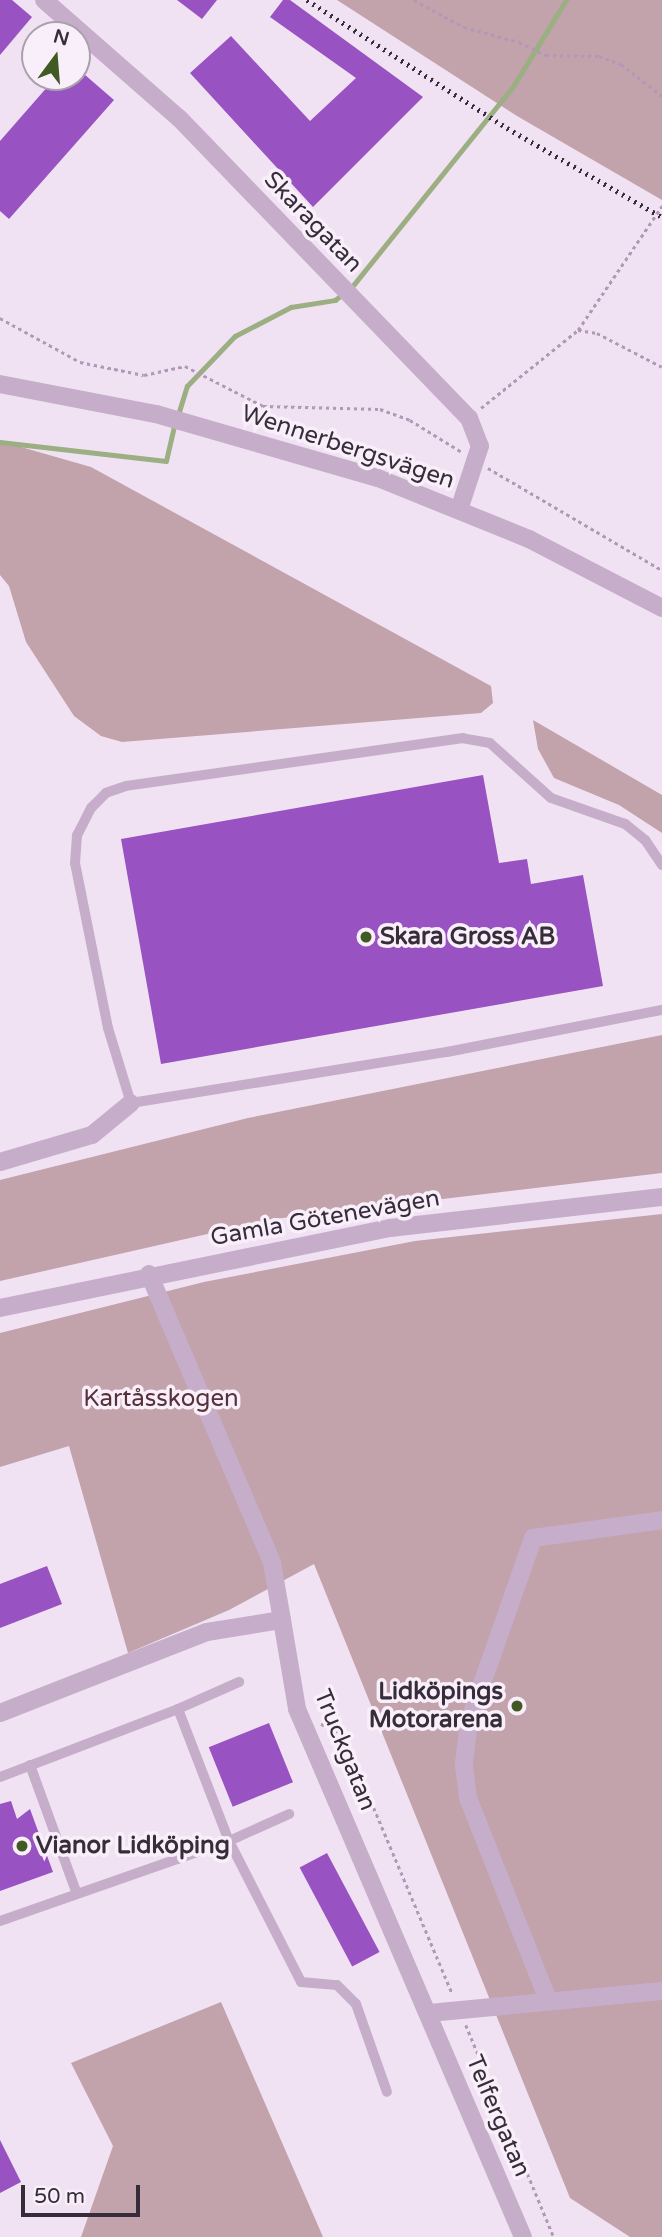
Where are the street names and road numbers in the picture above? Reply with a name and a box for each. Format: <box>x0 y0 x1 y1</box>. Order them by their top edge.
street label: Skaragatan <box>258 166 368 278</box>
street label: Wennerbergsvägen <box>238 399 458 495</box>
street label: Gamla Götenevägen <box>208 1184 442 1252</box>
street label: Truckgatan <box>308 1685 382 1815</box>
street label: Telfergatan <box>460 2051 536 2181</box>

